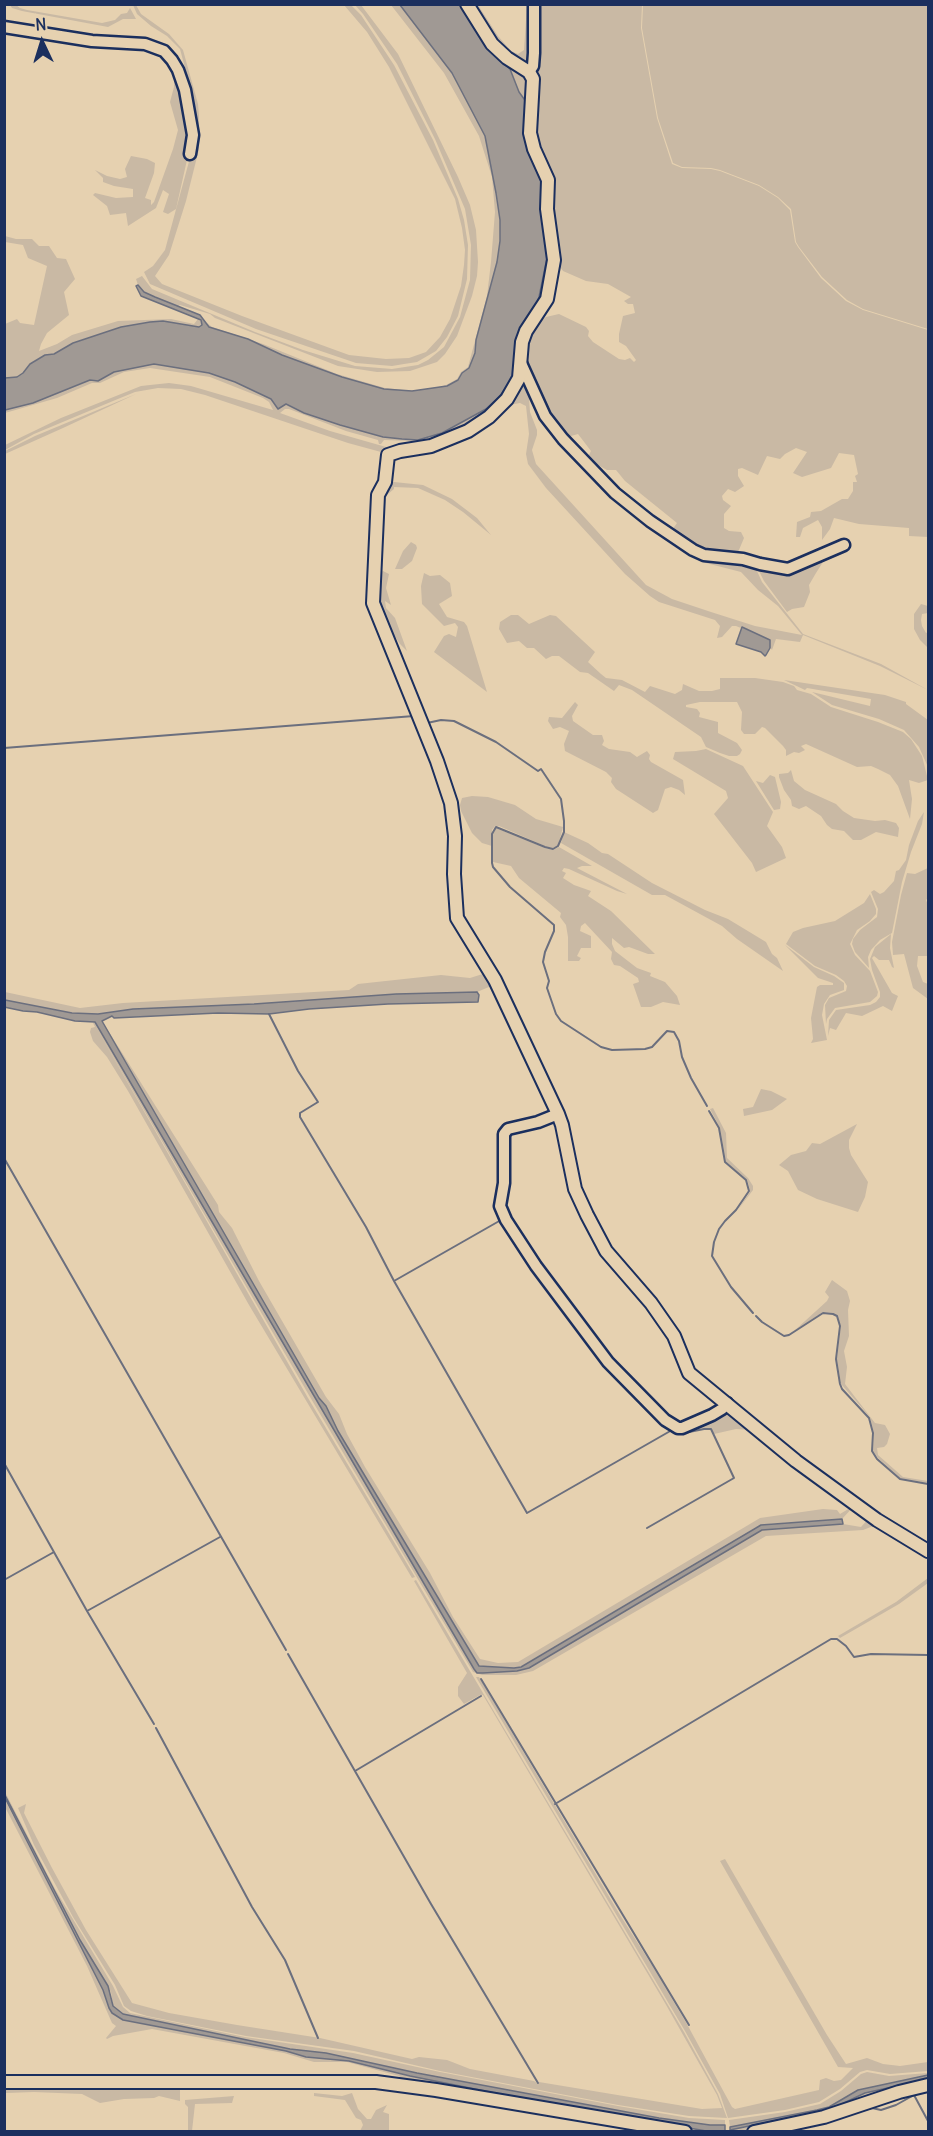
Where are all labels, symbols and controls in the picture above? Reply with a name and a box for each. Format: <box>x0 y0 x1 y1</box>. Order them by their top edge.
north arrow <box>12 12 72 72</box>
text: N <box>35 14 47 34</box>

